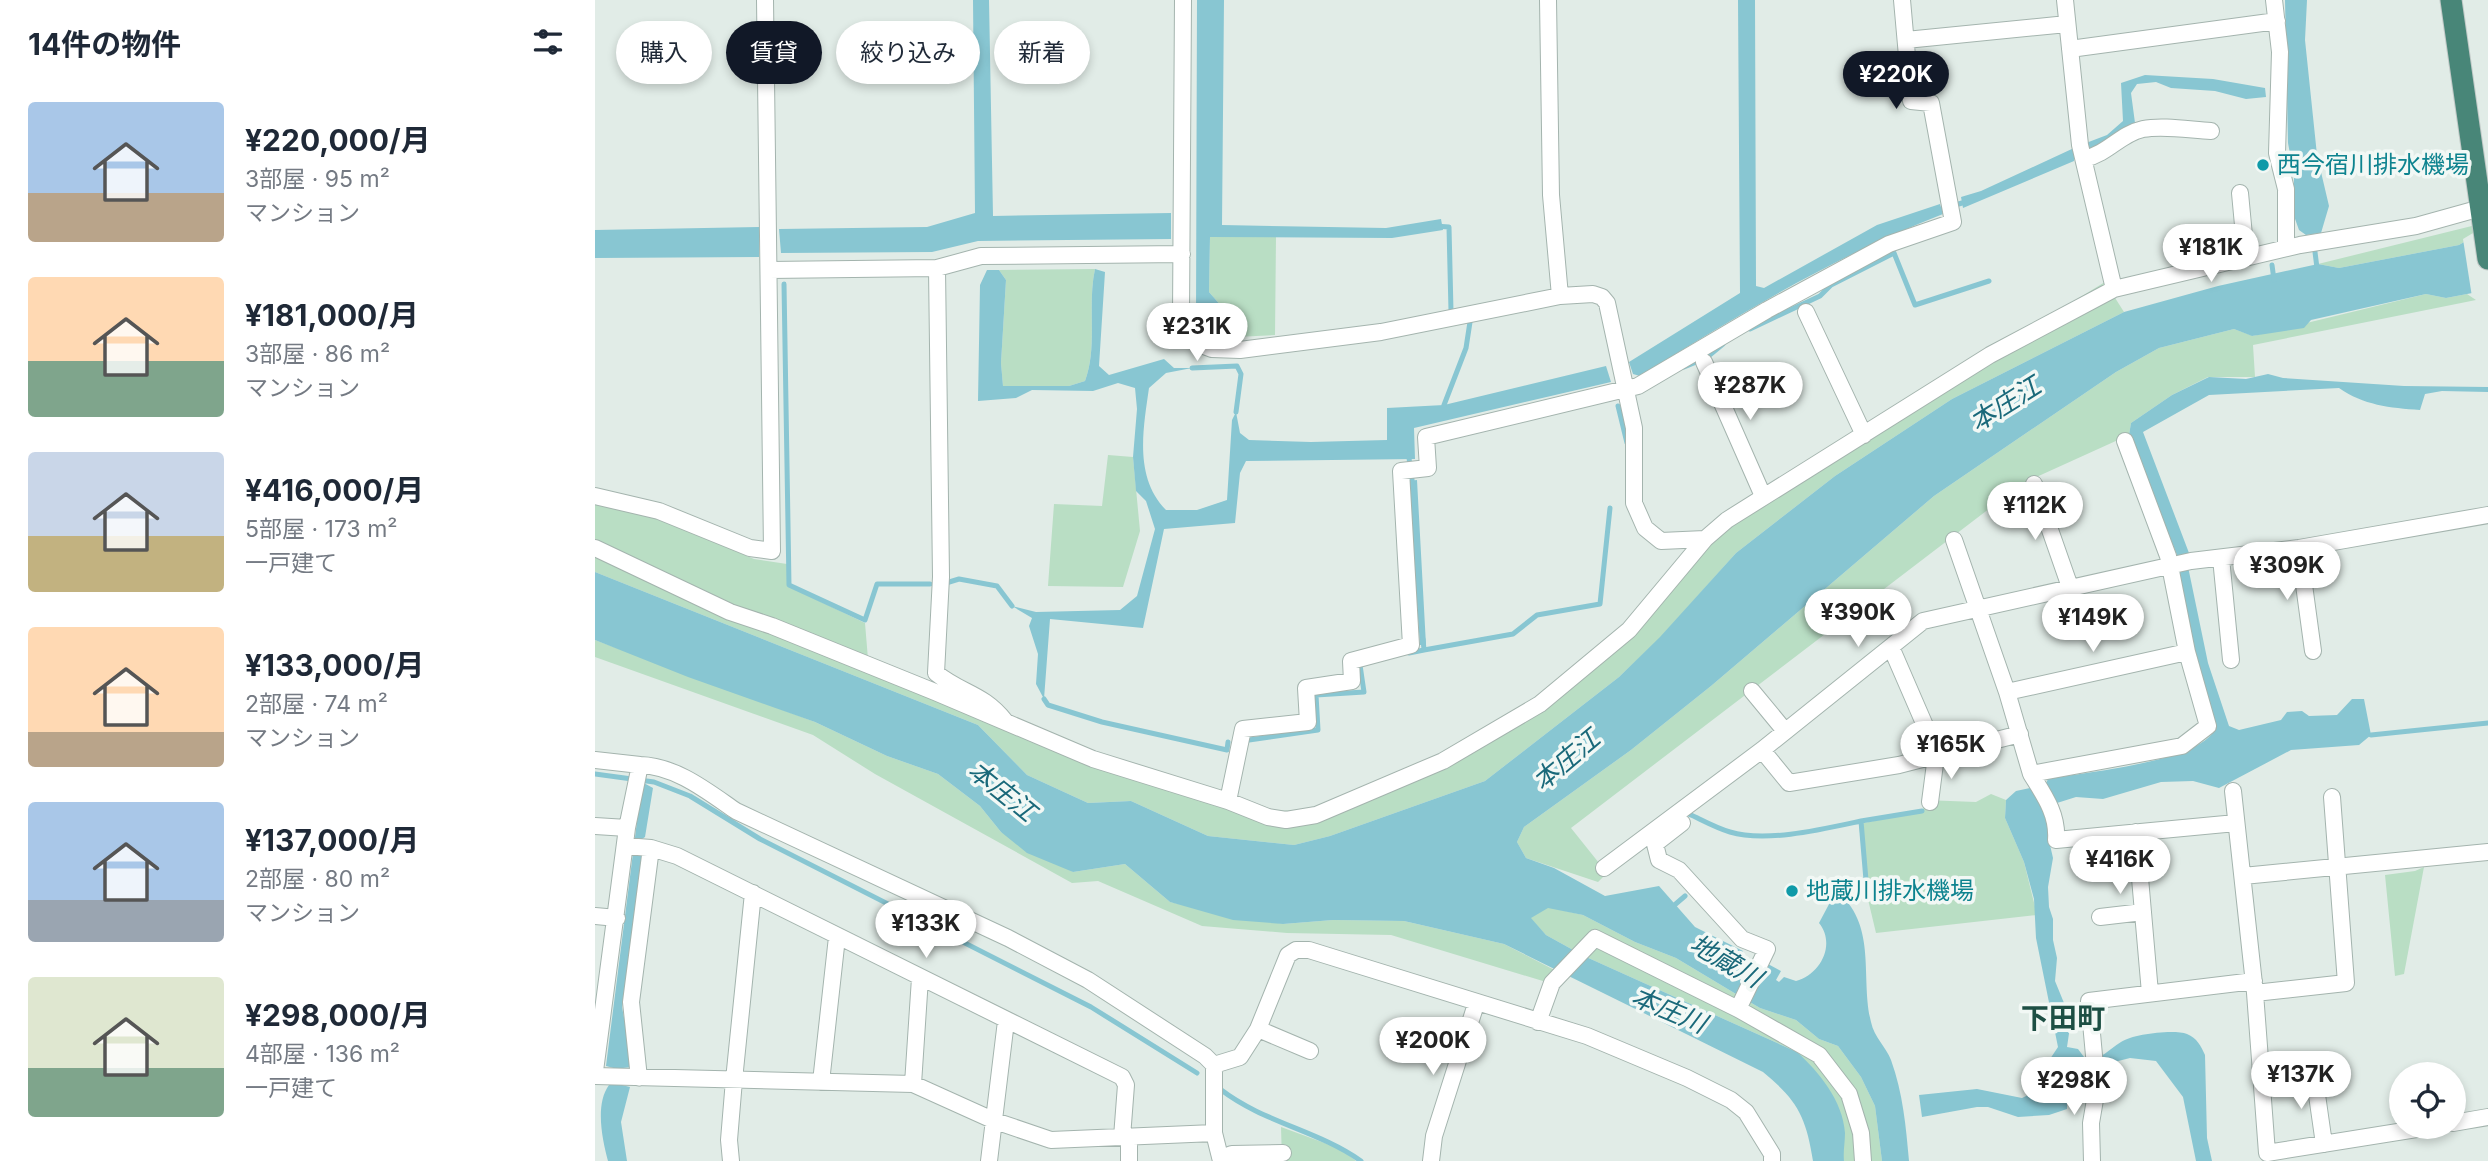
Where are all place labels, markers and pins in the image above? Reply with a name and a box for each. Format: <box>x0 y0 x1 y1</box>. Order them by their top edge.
pin: ¥220K <box>1847 52 1945 111</box>
place label: 西今宿川排水機場 <box>2277 150 2469 179</box>
marker: 西今宿川排水機場 <box>2255 157 2271 173</box>
pin: ¥181K <box>2162 224 2260 284</box>
pin: ¥231K <box>1148 304 1246 363</box>
pin: ¥287K <box>1701 362 1799 422</box>
pin: ¥112K <box>1986 482 2084 542</box>
pin: ¥309K <box>2238 542 2336 602</box>
pin: ¥390K <box>1809 590 1907 649</box>
pin: ¥149K <box>2044 594 2142 654</box>
pin: ¥165K <box>1902 722 2000 781</box>
pin: ¥416K <box>2071 836 2169 896</box>
place label: 地蔵川排水機場 <box>1806 876 1974 905</box>
marker: 地蔵川排水機場 <box>1784 883 1800 899</box>
pin: ¥133K <box>877 900 975 960</box>
pin: ¥200K <box>1384 1018 1482 1077</box>
pin: ¥137K <box>2252 1052 2350 1111</box>
pin: ¥298K <box>2025 1058 2123 1117</box>

